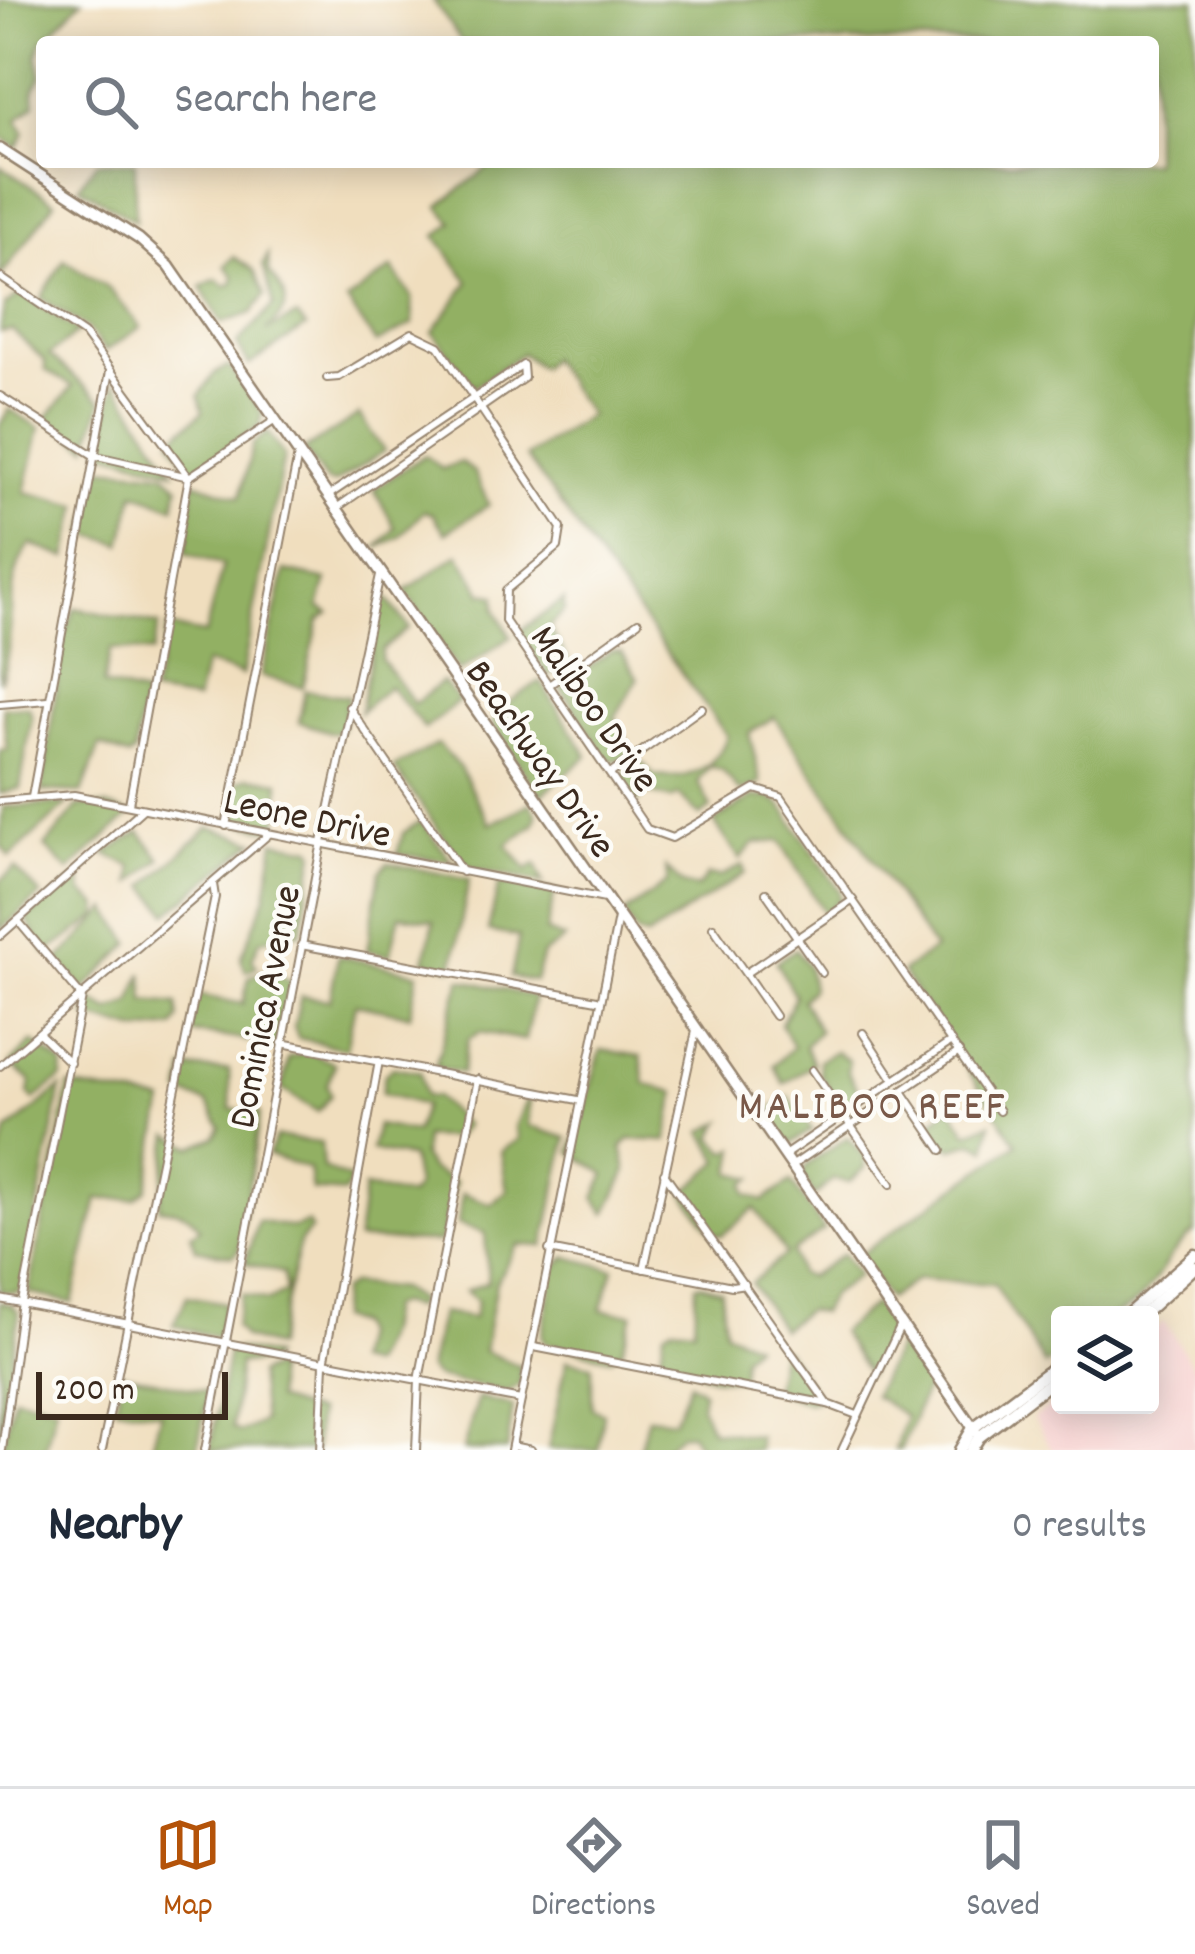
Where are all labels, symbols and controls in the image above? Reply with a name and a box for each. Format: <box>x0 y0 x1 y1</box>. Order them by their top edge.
search box <box>36 36 1159 168</box>
icon: search <box>78 69 144 135</box>
text: Search here <box>174 70 377 134</box>
street label: Maliboo Drive <box>514 616 670 806</box>
street label: Beachway Drive <box>449 650 626 871</box>
street label: Leone Drive <box>218 777 395 866</box>
street label: Dominica Avenue <box>218 881 319 1133</box>
district label: MALIBOO REEF <box>739 1080 1007 1140</box>
map controls <box>1051 1306 1159 1414</box>
button: layers <box>1051 1306 1159 1414</box>
scale bar <box>36 1366 228 1419</box>
text: 200 m <box>54 1369 135 1416</box>
text: Nearby <box>48 1492 181 1564</box>
text: 0 results <box>1012 1501 1147 1556</box>
tab: Map <box>155 1812 221 1931</box>
tab: Directions <box>531 1812 656 1931</box>
tab: Saved <box>966 1812 1040 1931</box>

